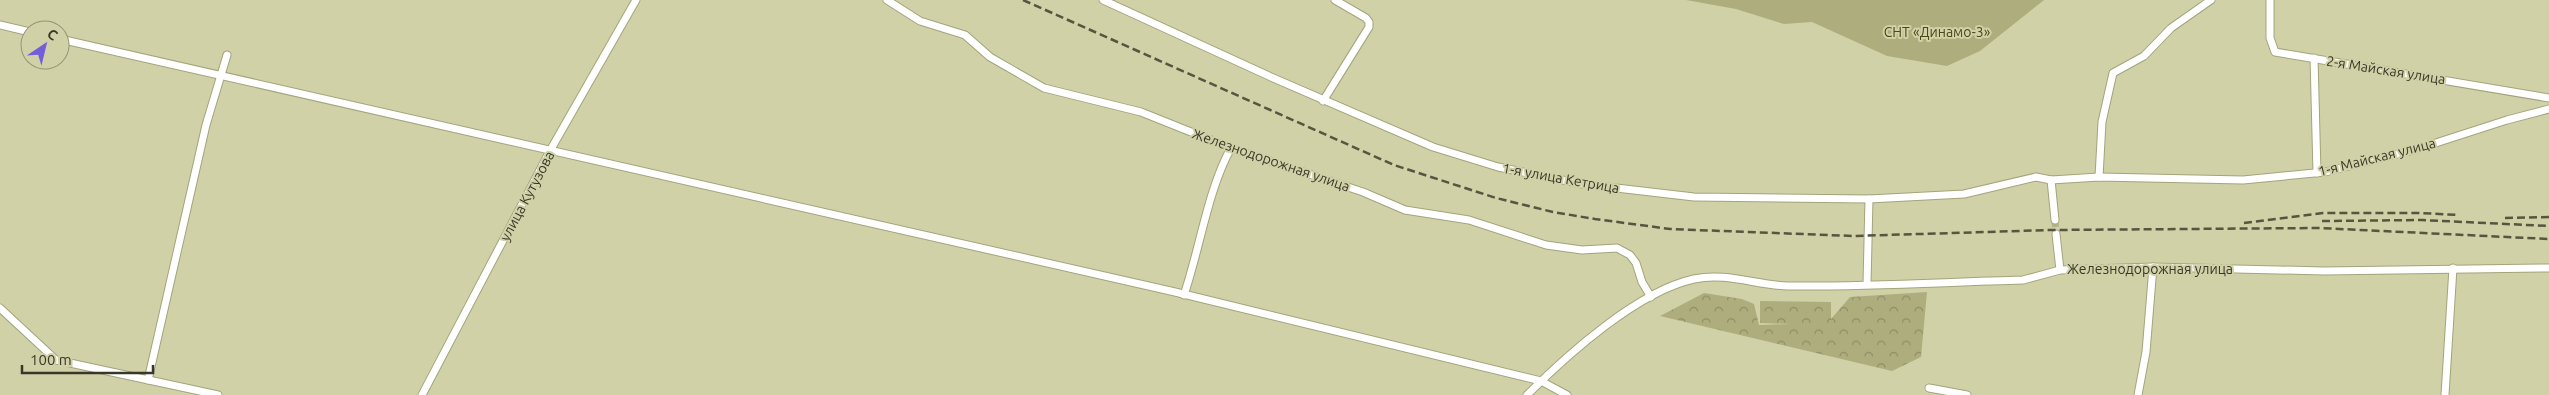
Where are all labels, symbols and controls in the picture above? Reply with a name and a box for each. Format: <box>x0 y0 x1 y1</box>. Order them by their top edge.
north arrow <box>20 20 70 70</box>
park label: СНТ «Динамо-3» <box>1884 24 1991 40</box>
text: С <box>44 25 61 43</box>
street label: 2-я Майская улица <box>2325 53 2447 87</box>
street label: Железнодорожная улица <box>1190 125 1352 195</box>
street label: 1-я Майская улица <box>2317 135 2437 179</box>
street label: улица Кутузова <box>497 148 557 244</box>
street label: 1-я улица Кетрица <box>1501 160 1621 196</box>
street label: Железнодорожная улица <box>2067 261 2233 277</box>
scale bar <box>22 342 154 374</box>
text: 100 m <box>30 351 72 368</box>

